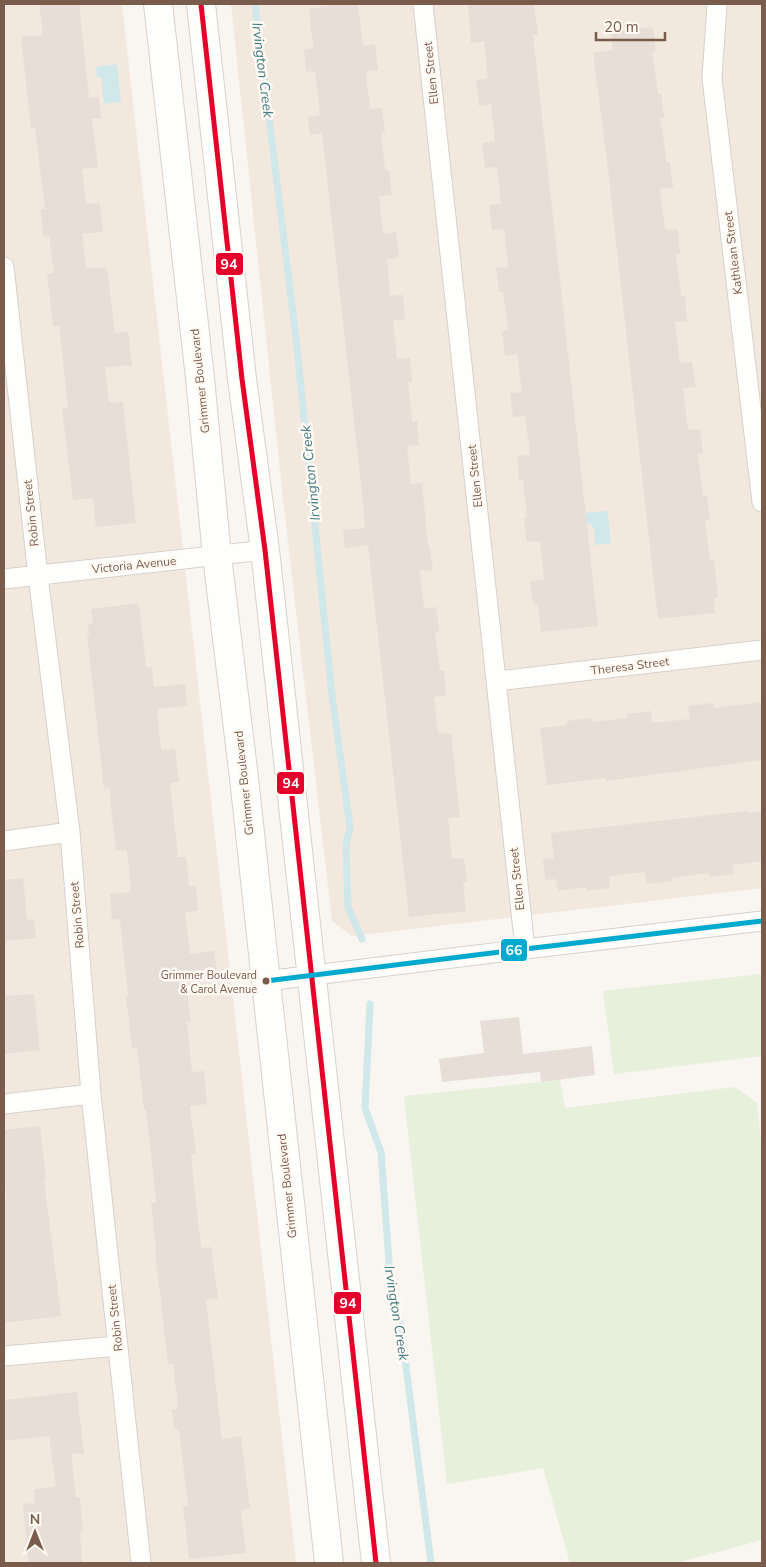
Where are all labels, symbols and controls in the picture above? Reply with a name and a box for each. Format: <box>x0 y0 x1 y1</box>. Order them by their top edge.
scale bar <box>596 10 665 42</box>
text: 20 m <box>604 17 639 37</box>
water label: Irvington Creek <box>247 21 278 120</box>
street label: Ellen Street <box>420 40 442 105</box>
street label: Kathlean Street <box>720 210 746 296</box>
line badge: 94 <box>215 252 244 276</box>
text: 94 <box>221 255 238 274</box>
street label: Grimmer Boulevard <box>187 328 213 434</box>
water label: Irvington Creek <box>296 423 325 522</box>
street label: Ellen Street <box>464 443 486 508</box>
street label: Robin Street <box>19 478 42 547</box>
street label: Victoria Avenue <box>90 553 177 577</box>
street label: Theresa Street <box>590 653 671 679</box>
street label: Grimmer Boulevard <box>231 730 257 836</box>
line badge: 94 <box>276 771 305 795</box>
text: 94 <box>283 774 300 793</box>
street label: Ellen Street <box>506 846 528 911</box>
street label: Robin Street <box>66 880 88 949</box>
line badge: 66 <box>500 938 528 962</box>
text: 66 <box>506 941 522 960</box>
place label: Grimmer Boulevard & Carol Avenue <box>161 968 257 997</box>
marker: Grimmer Boulevard & Carol Avenue <box>261 976 271 986</box>
street label: Grimmer Boulevard <box>274 1133 300 1239</box>
water label: Irvington Creek <box>380 1264 414 1363</box>
street label: Robin Street <box>103 1283 126 1352</box>
line badge: 94 <box>333 1291 362 1315</box>
text: 94 <box>340 1294 357 1313</box>
north arrow <box>10 1507 60 1557</box>
text: N <box>30 1510 40 1529</box>

